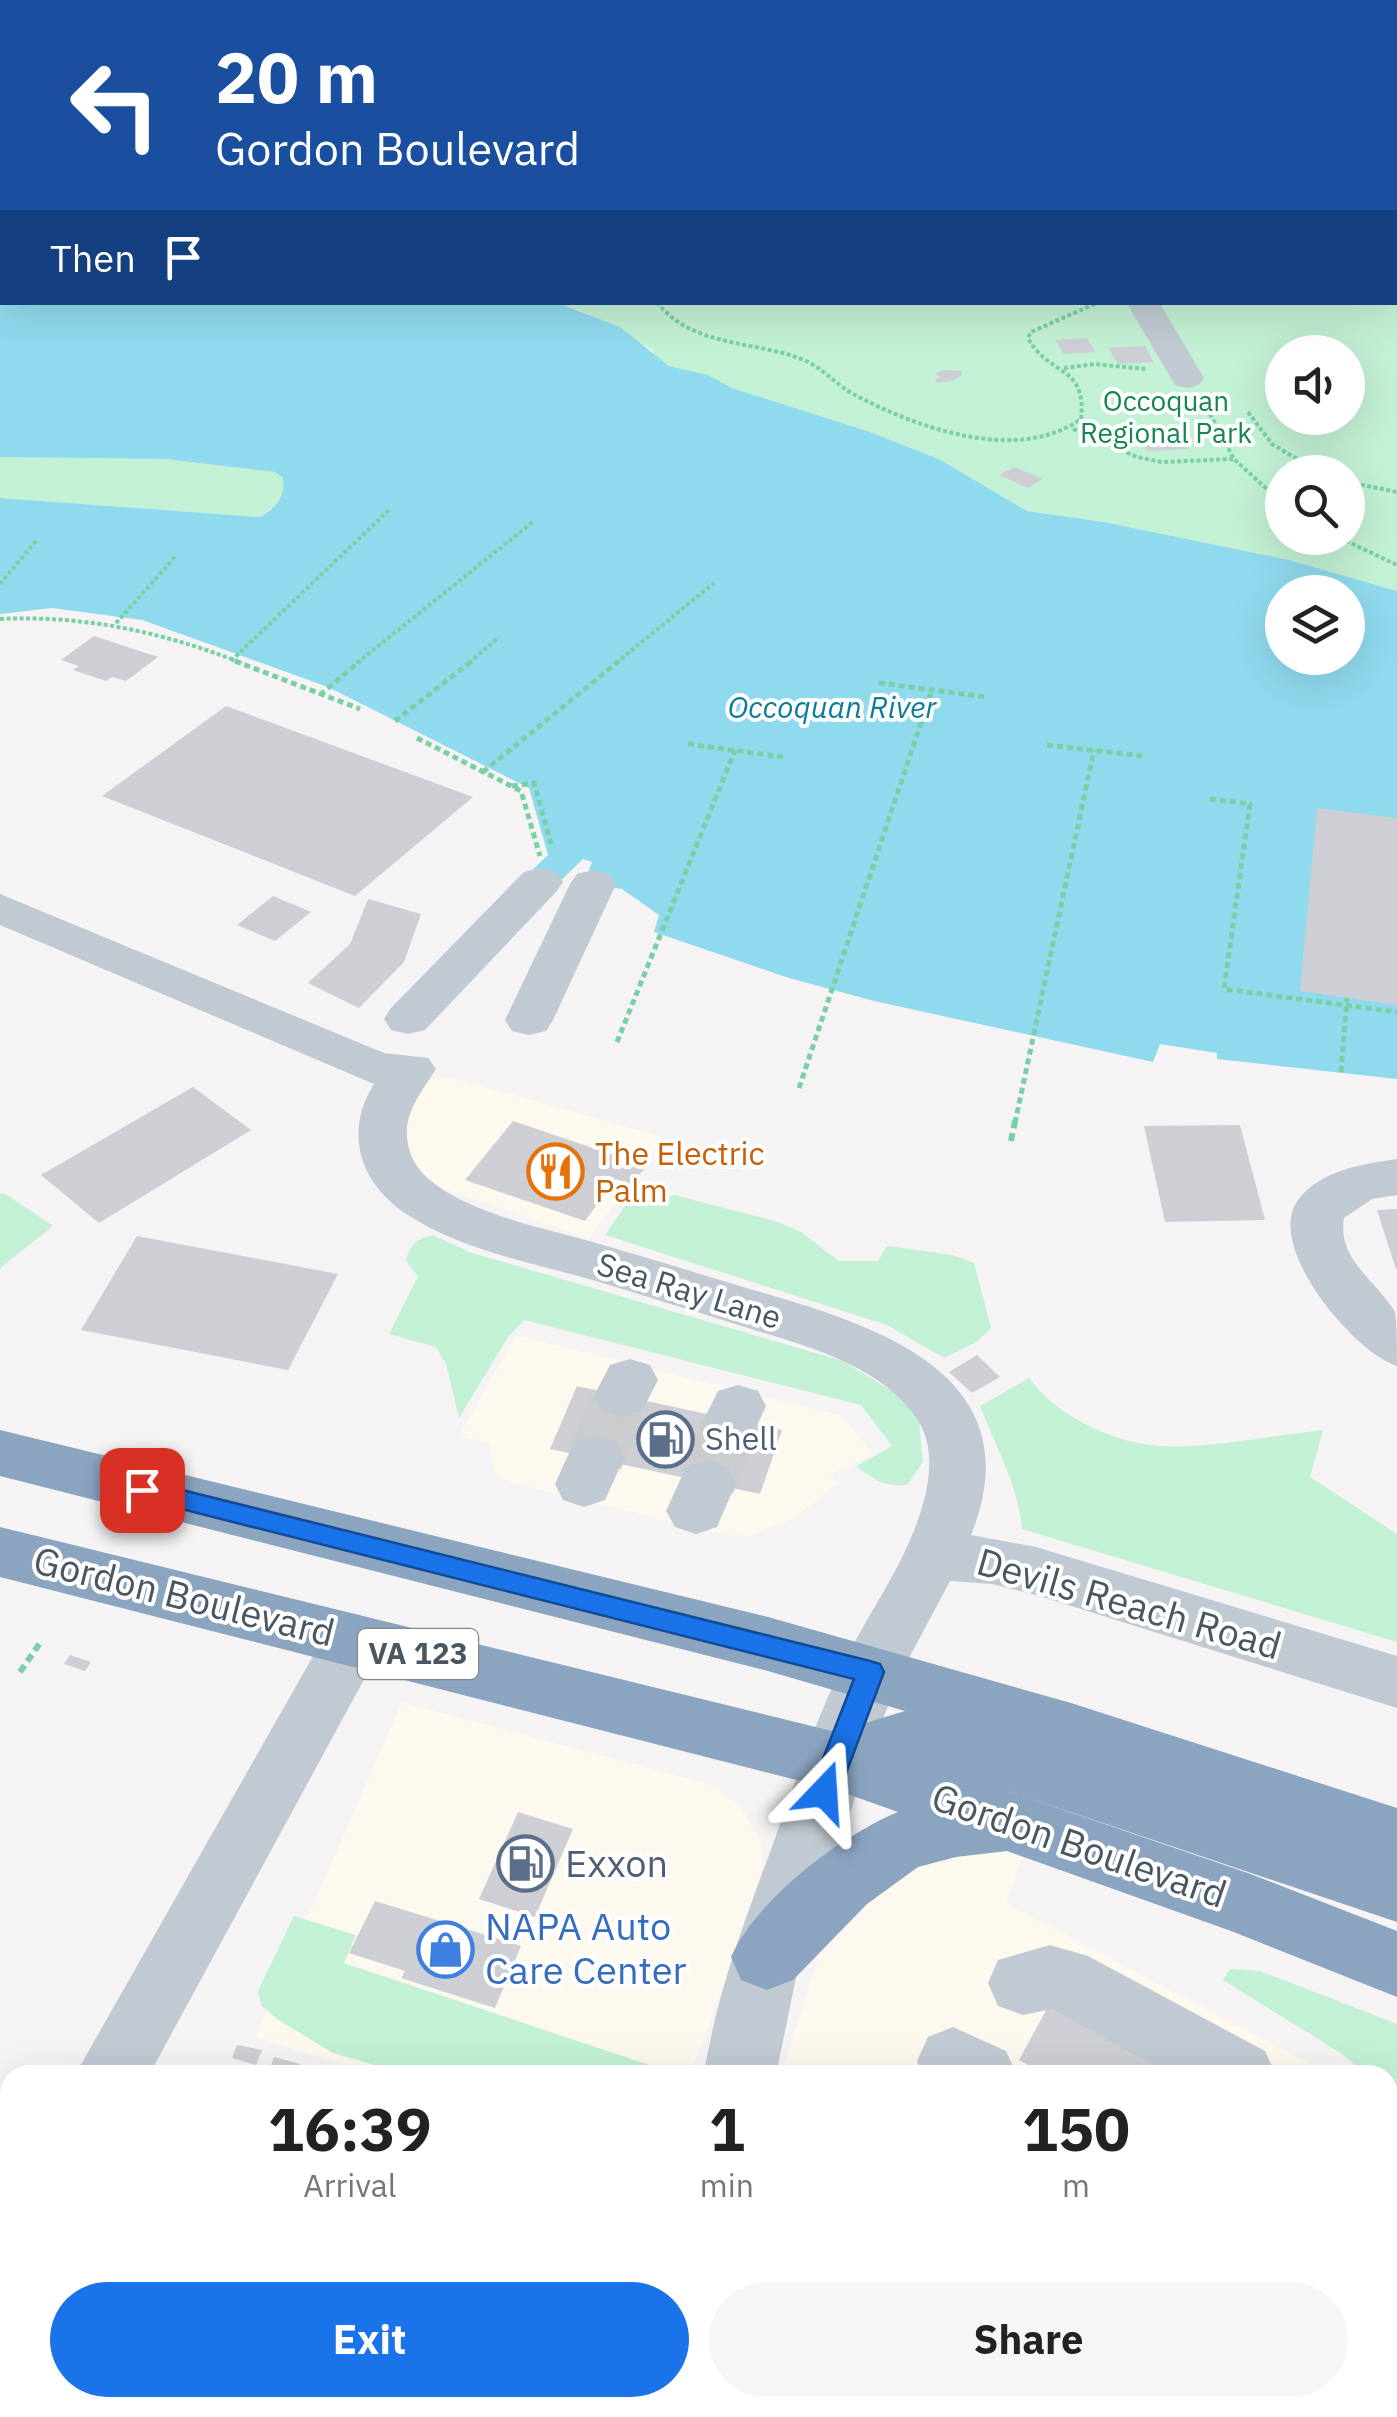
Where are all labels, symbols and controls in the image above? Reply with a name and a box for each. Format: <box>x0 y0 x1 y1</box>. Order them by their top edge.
text: 20 m <box>215 31 378 122</box>
icon: left <box>50 40 180 170</box>
text: Gordon Boulevard <box>215 119 580 177</box>
icon: arrive <box>156 230 211 285</box>
text: Then <box>50 233 136 282</box>
map controls <box>1265 335 1365 675</box>
button: sound <box>1265 335 1365 435</box>
park label: Occoquan Regional Park <box>1080 382 1252 451</box>
button: search <box>1265 455 1365 555</box>
button: layers <box>1265 575 1365 675</box>
water label: Occoquan River <box>728 687 937 726</box>
place label: The Electric Palm <box>595 1132 765 1211</box>
restaurant icon: The Electric Palm <box>526 1142 586 1202</box>
street label: Sea Ray Lane <box>592 1242 786 1338</box>
fuel station icon: Shell <box>636 1409 696 1469</box>
place label: Shell <box>705 1417 777 1459</box>
pin <box>100 1448 185 1533</box>
icon: arrive <box>115 1463 170 1518</box>
street label: Gordon Boulevard <box>29 1534 340 1657</box>
street label: Devils Reach Road <box>972 1536 1287 1669</box>
road number: VA 123 <box>358 1629 478 1679</box>
position arrow <box>772 1740 876 1844</box>
street label: Gordon Boulevard <box>926 1771 1233 1918</box>
fuel station icon: Exxon <box>496 1834 556 1894</box>
place label: Exxon <box>565 1838 668 1887</box>
place label: NAPA Auto Care Center <box>485 1901 687 1994</box>
shop icon: NAPA Auto Care Center <box>416 1919 476 1979</box>
text: 16:39 <box>268 2089 432 2168</box>
text: 1 <box>709 2089 745 2168</box>
text: 150 <box>1022 2089 1130 2168</box>
text: Arrival <box>303 2164 397 2206</box>
text: min <box>700 2164 754 2206</box>
text: m <box>1062 2164 1090 2206</box>
button: Exit <box>50 2282 689 2397</box>
button: Share <box>709 2282 1348 2397</box>

